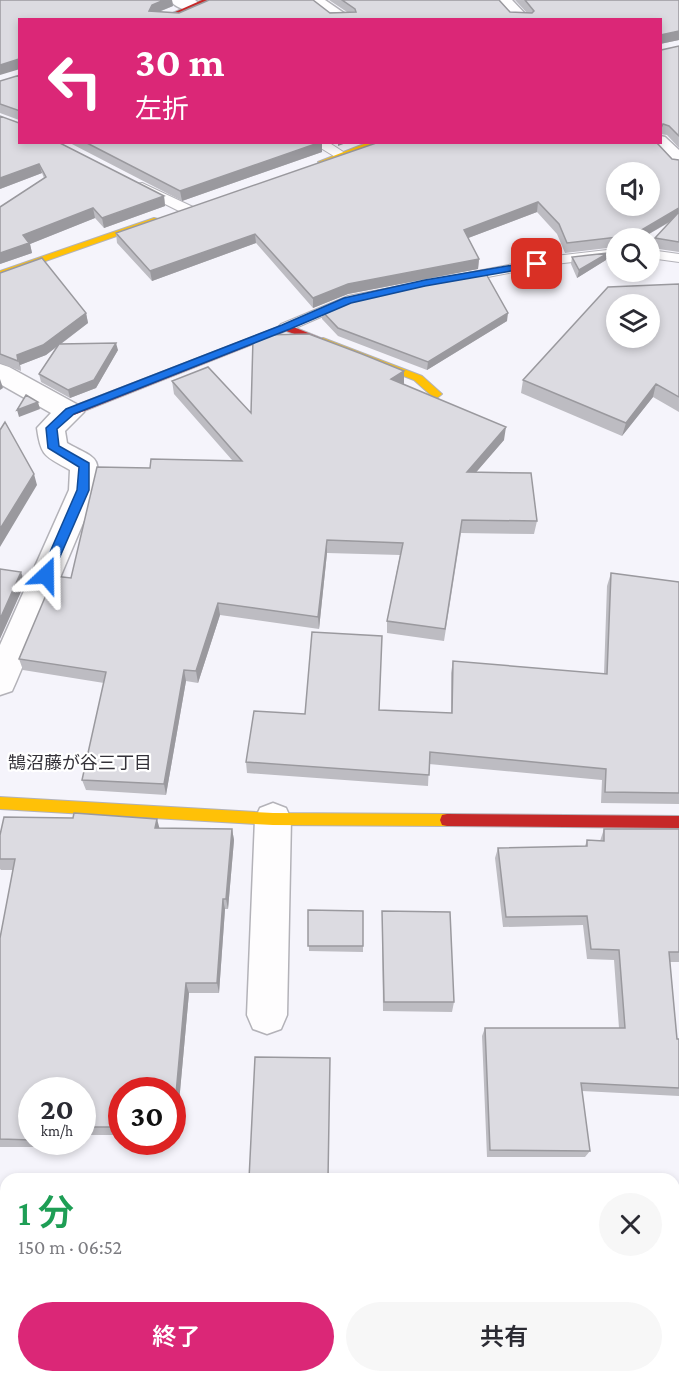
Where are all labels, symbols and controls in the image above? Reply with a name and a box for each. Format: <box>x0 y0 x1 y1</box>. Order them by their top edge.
text: 30 m <box>135 38 225 85</box>
icon: left <box>36 42 114 120</box>
text: 左折 <box>135 94 189 124</box>
map controls <box>606 162 660 348</box>
button: sound <box>606 162 660 216</box>
button: search <box>606 228 660 282</box>
pin <box>511 238 562 289</box>
icon: arrive <box>520 247 553 280</box>
button: layers <box>606 294 660 348</box>
position arrow <box>14 543 78 607</box>
district label: 鵠沼藤が谷三丁目 <box>8 753 152 773</box>
speed limit sign: 30 <box>108 1077 186 1155</box>
text: 20 <box>40 1092 74 1125</box>
text: km/h <box>41 1123 73 1139</box>
text: 1 分 <box>18 1193 74 1233</box>
button: close <box>599 1193 662 1256</box>
text: 150 m · 06:52 <box>18 1236 122 1258</box>
button: 終了 <box>18 1302 334 1371</box>
button: 共有 <box>346 1302 662 1371</box>

